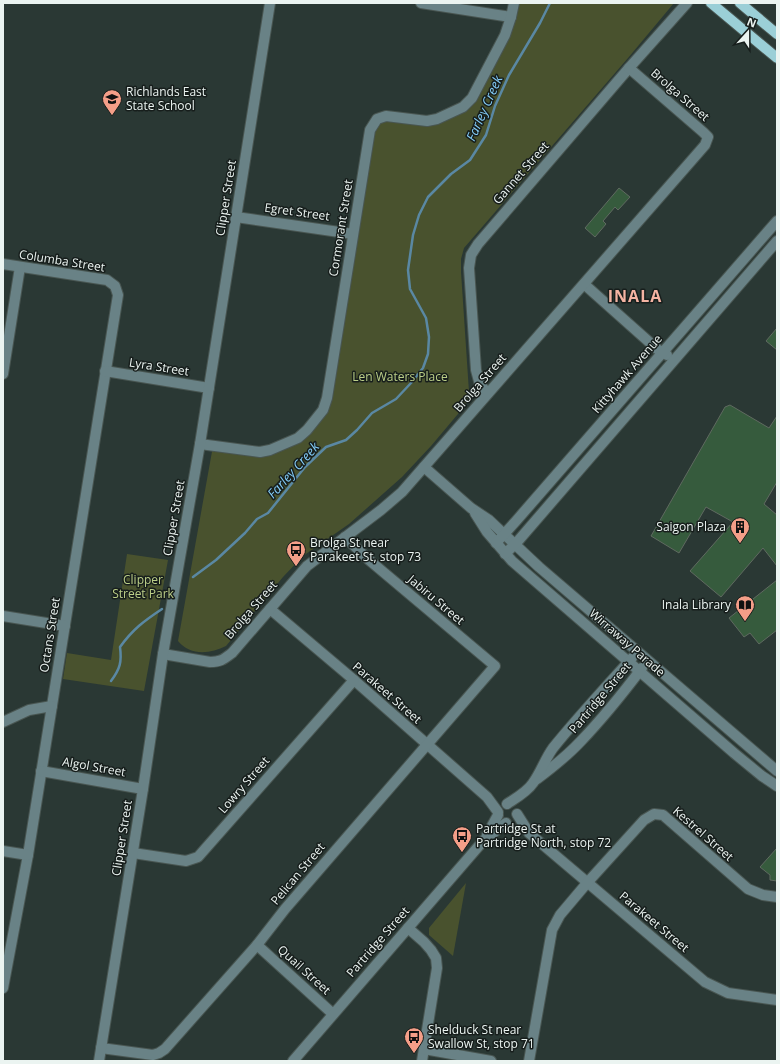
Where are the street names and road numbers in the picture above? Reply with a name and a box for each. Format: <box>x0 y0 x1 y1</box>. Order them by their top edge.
street label: Brolga Street <box>647 64 713 125</box>
street label: Gannet Street <box>489 138 553 208</box>
street label: Clipper Street <box>211 159 240 237</box>
street label: Cormorant Street <box>324 178 357 278</box>
street label: Egret Street <box>263 199 331 224</box>
street label: Columba Street <box>18 245 106 276</box>
street label: Kittyhawk Avenue <box>588 330 666 417</box>
street label: Brolga Street <box>449 350 510 416</box>
street label: Lyra Street <box>128 353 190 380</box>
street label: Clipper Street <box>158 479 189 557</box>
street label: Jabiru Street <box>404 570 468 628</box>
street label: Brolga Street <box>220 577 281 643</box>
street label: Octans Street <box>35 596 64 674</box>
street label: Wirraway Parade <box>586 605 669 680</box>
street label: Parakeet Street <box>349 658 425 727</box>
street label: Partridge Street <box>565 658 634 737</box>
street label: Algol Street <box>61 753 127 780</box>
street label: Lowry Street <box>214 753 273 817</box>
street label: Clipper Street <box>107 799 136 877</box>
street label: Kestrel Street <box>669 802 737 865</box>
street label: Pelican Street <box>267 839 329 908</box>
street label: Parakeet Street <box>616 887 693 956</box>
street label: Partridge Street <box>342 903 413 981</box>
street label: Quail Street <box>274 941 335 998</box>

